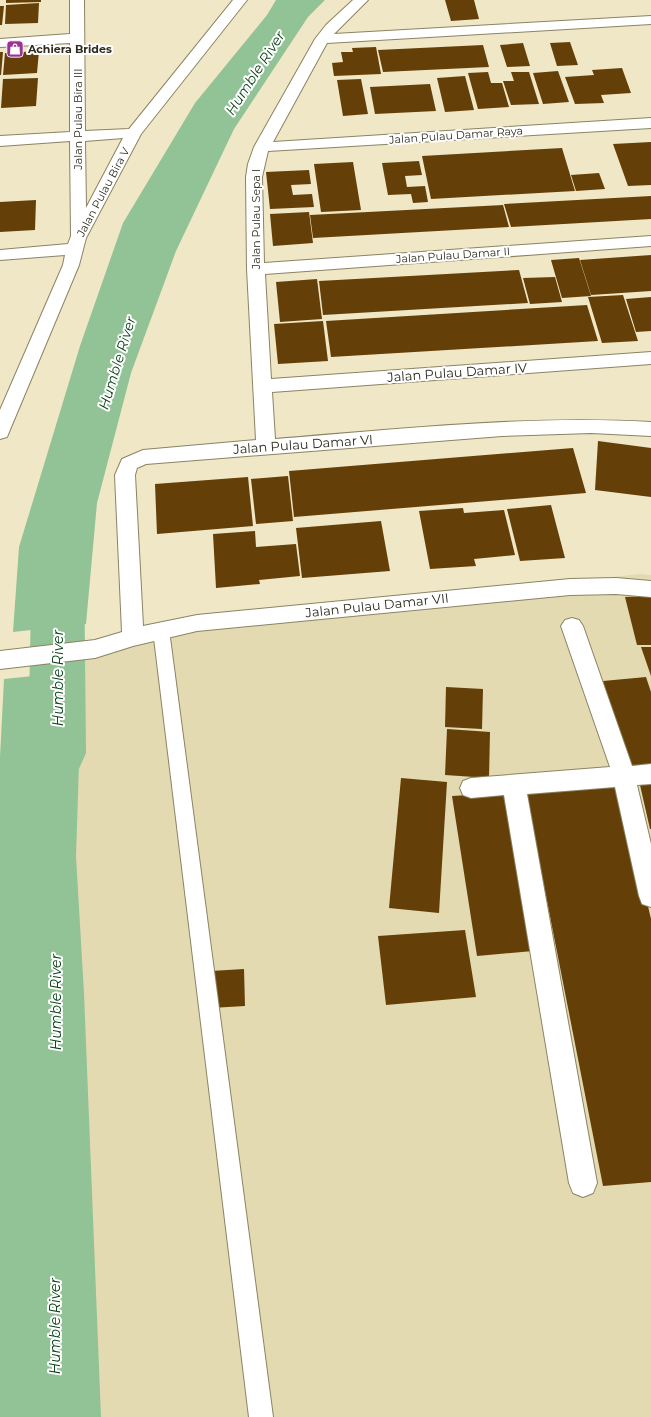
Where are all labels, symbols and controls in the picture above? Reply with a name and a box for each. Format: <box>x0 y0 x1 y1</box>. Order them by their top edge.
water label: Humble River <box>221 27 289 118</box>
shop icon: Achiera Brides <box>5 39 25 59</box>
place label: Achiera Brides <box>27 42 112 56</box>
street label: Jalan Pulau Bira III <box>71 68 85 171</box>
street label: Jalan Pulau Damar Raya <box>388 123 523 147</box>
street label: Jalan Pulau Bira V <box>73 145 133 240</box>
street label: Jalan Pulau Sepa I <box>249 169 263 270</box>
street label: Jalan Pulau Damar II <box>394 244 511 266</box>
water label: Humble River <box>94 314 140 412</box>
street label: Jalan Pulau Damar IV <box>386 359 528 385</box>
street label: Jalan Pulau Damar VI <box>232 431 373 457</box>
street label: Jalan Pulau Damar VII <box>303 590 450 621</box>
water label: Humble River <box>49 629 67 726</box>
water label: Humble River <box>47 953 65 1050</box>
water label: Humble River <box>46 1277 64 1374</box>

